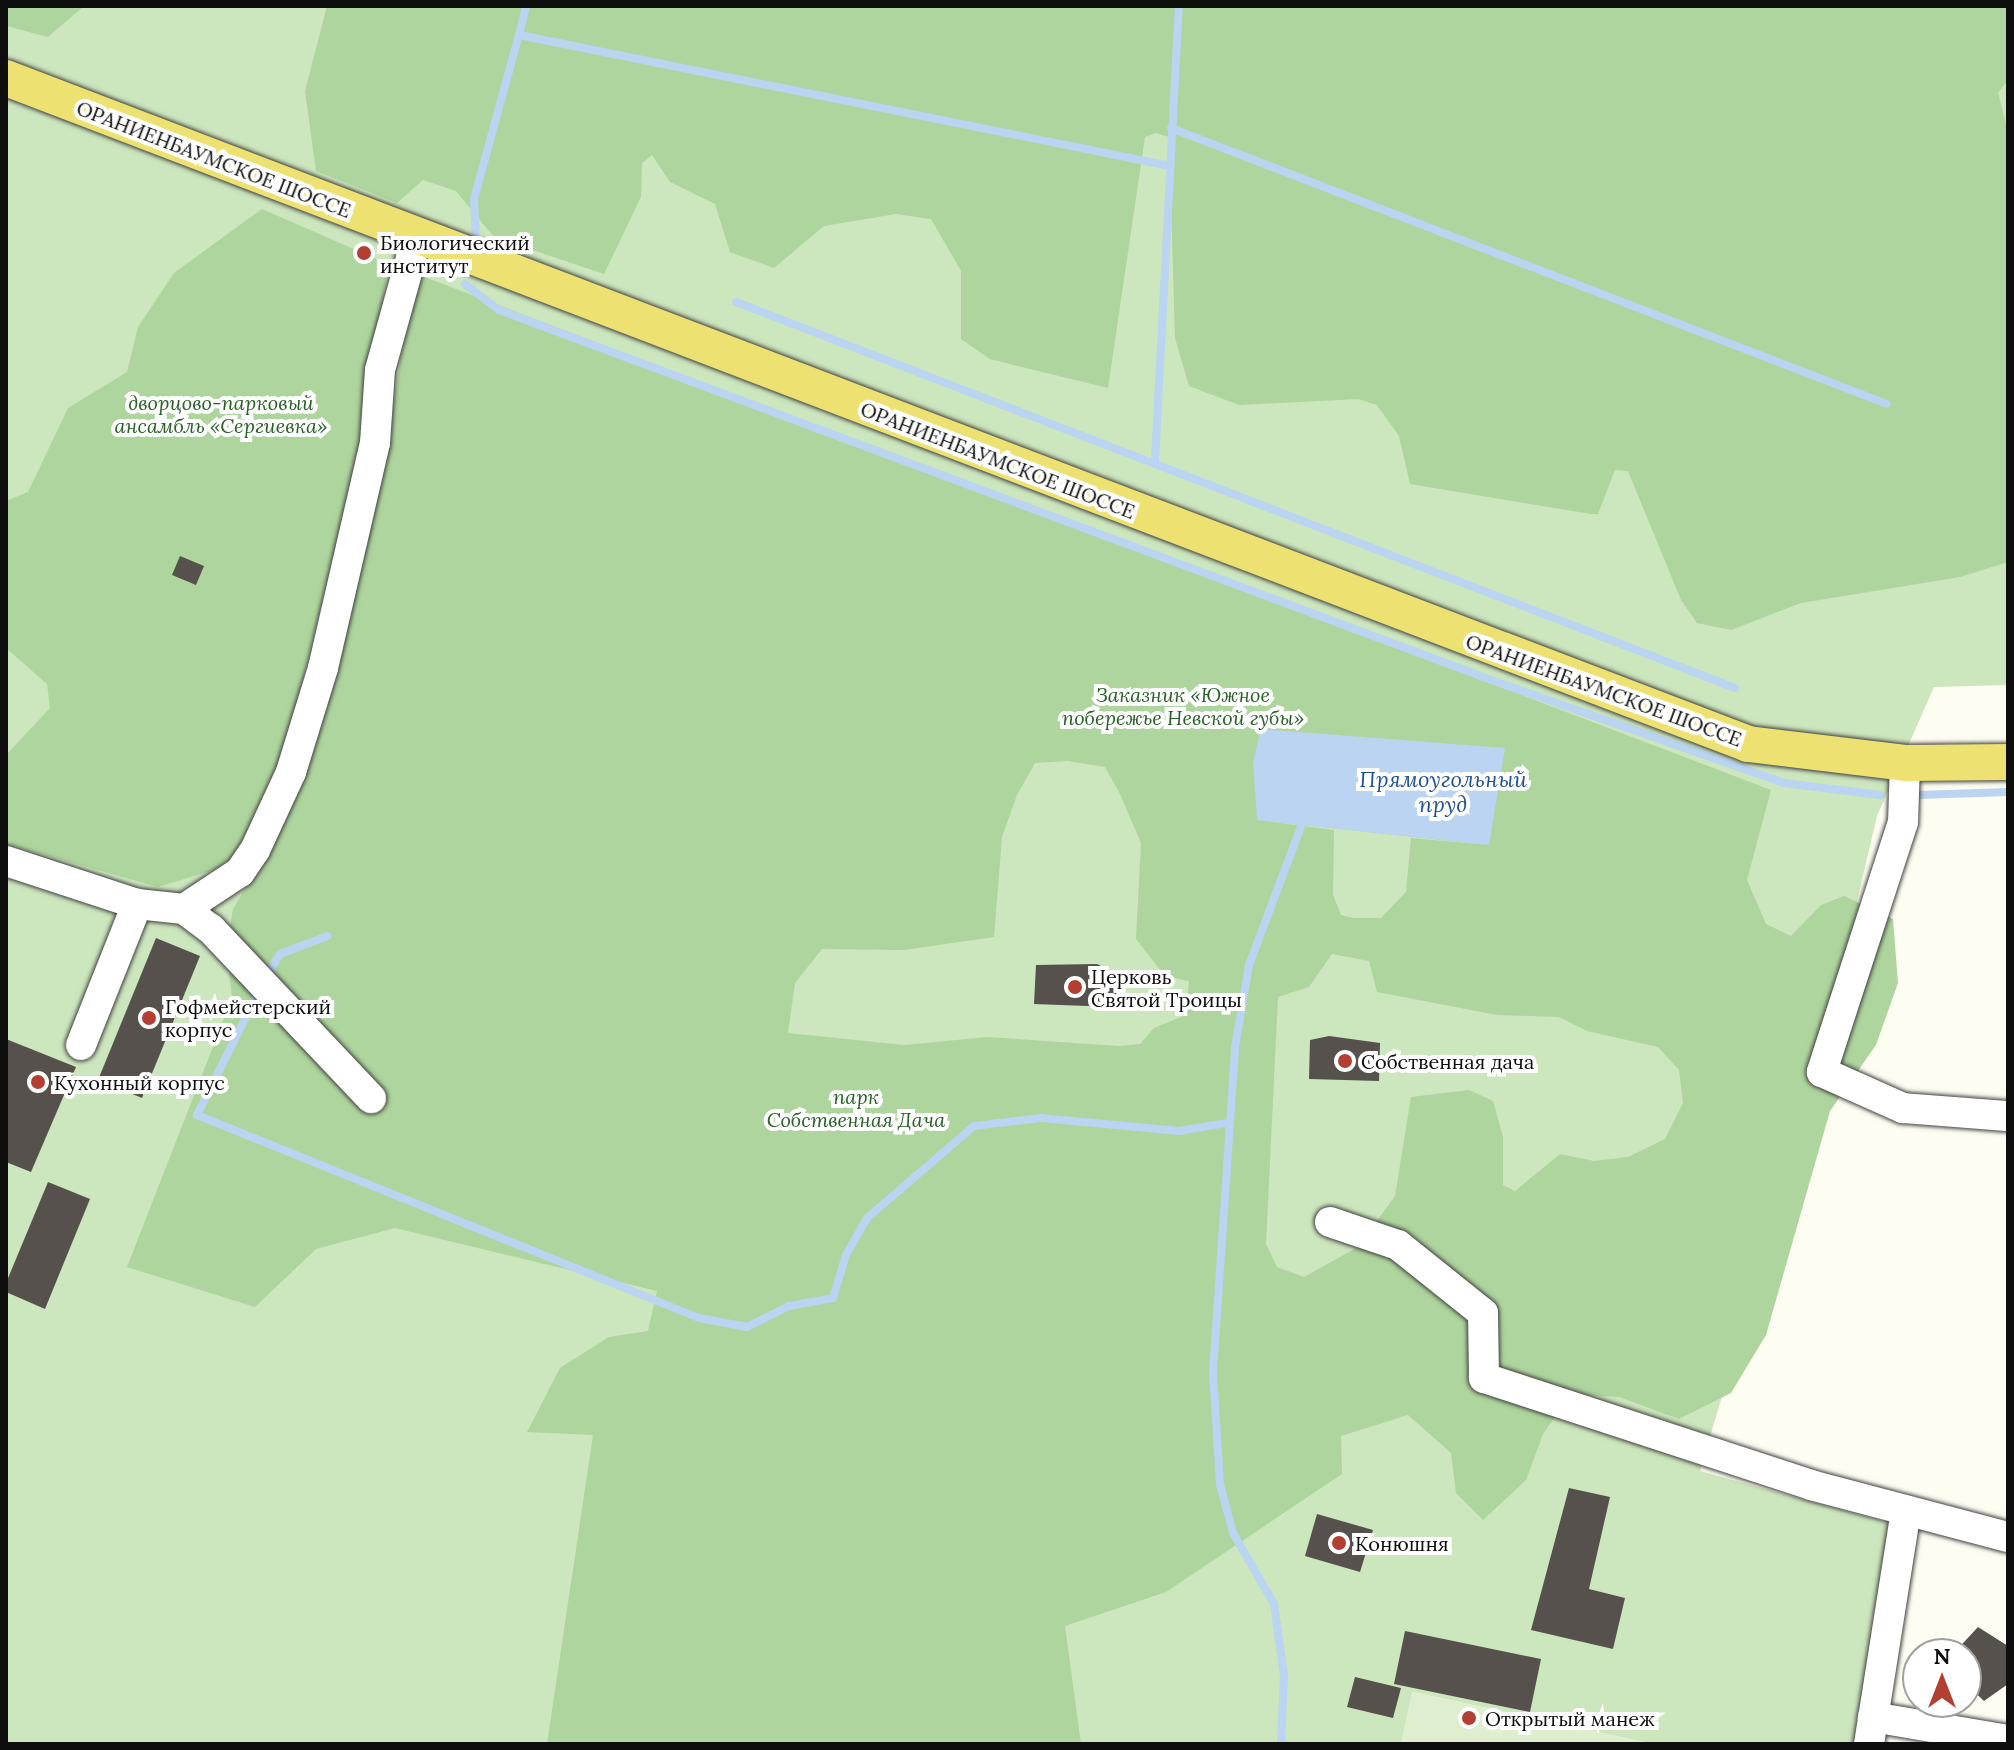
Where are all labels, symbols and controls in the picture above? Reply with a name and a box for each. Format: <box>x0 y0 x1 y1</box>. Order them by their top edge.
street label: ОРАНИЕНБАУМСКОЕ ШОССЕ <box>73 95 355 223</box>
place label: Биологический институт <box>380 230 530 277</box>
marker: Биологический институт <box>355 244 373 262</box>
park label: дворцово-парковый ансамбль «Сергиевка» <box>115 391 327 438</box>
street label: ОРАНИЕНБАУМСКОЕ ШОССЕ <box>857 396 1139 524</box>
street label: ОРАНИЕНБАУМСКОЕ ШОССЕ <box>1463 629 1745 751</box>
park label: Заказник «Южное побережье Невской губы» <box>1062 683 1304 730</box>
water label: Прямоугольный пруд <box>1359 766 1527 818</box>
place label: Церковь Святой Троицы <box>1091 964 1242 1011</box>
marker: Церковь Святой Троицы <box>1066 978 1084 996</box>
place label: Гофмейстерский корпус <box>165 994 331 1041</box>
marker: Гофмейстерский корпус <box>140 1009 158 1027</box>
place label: Собственная дача <box>1361 1049 1534 1073</box>
marker: Собственная дача <box>1336 1052 1354 1070</box>
place label: Кухонный корпус <box>54 1070 225 1094</box>
marker: Кухонный корпус <box>29 1073 47 1091</box>
park label: парк Собственная Дача <box>767 1085 945 1132</box>
place label: Конюшня <box>1355 1531 1449 1555</box>
marker: Конюшня <box>1330 1534 1348 1552</box>
north arrow <box>1902 1638 1982 1718</box>
text: N <box>1933 1642 1951 1670</box>
place label: Открытый манеж <box>1485 1706 1655 1730</box>
marker: Открытый манеж <box>1460 1709 1478 1727</box>

